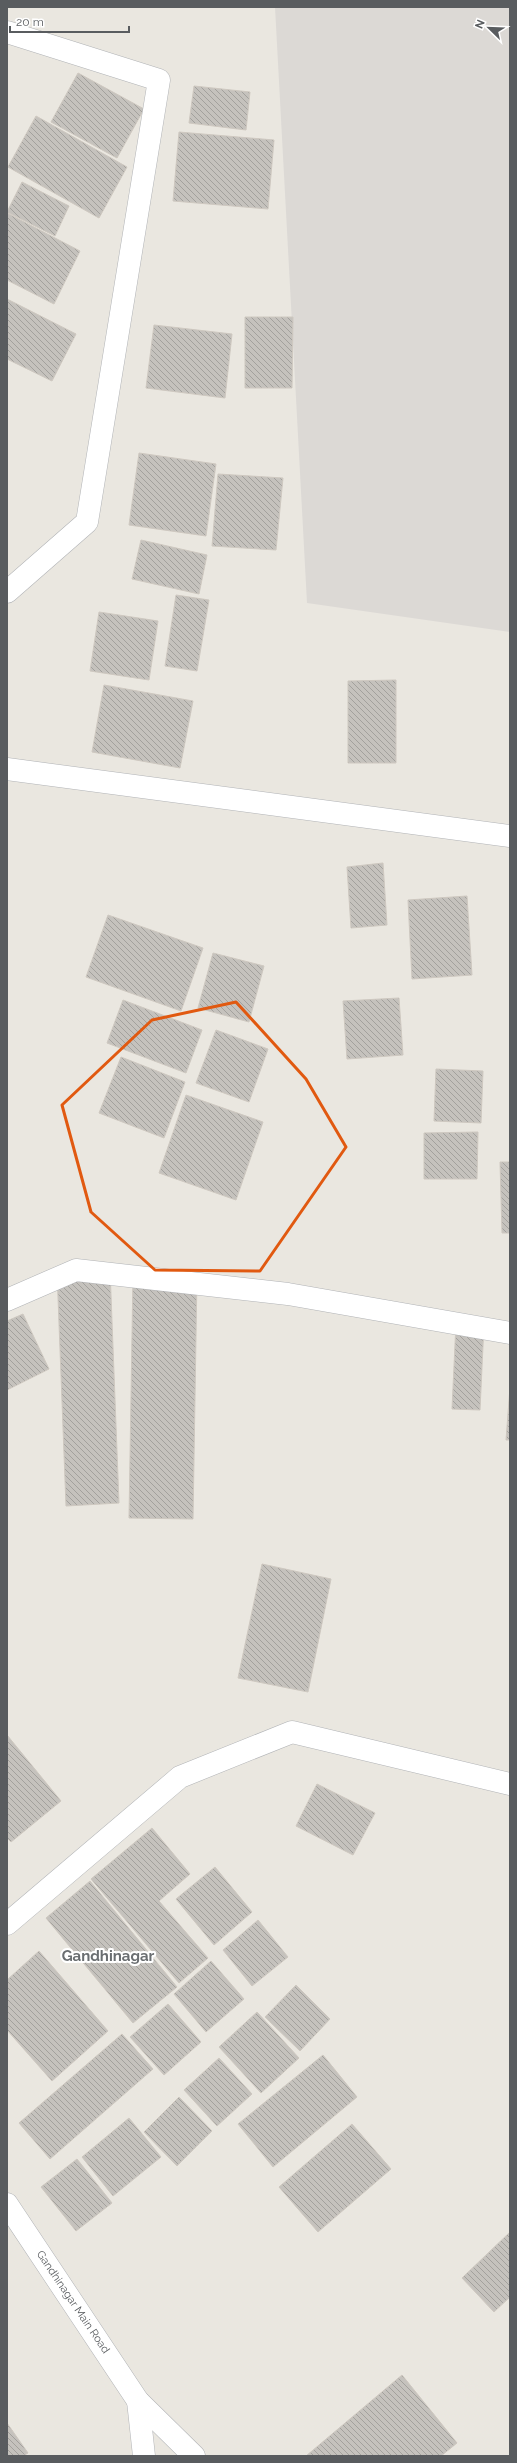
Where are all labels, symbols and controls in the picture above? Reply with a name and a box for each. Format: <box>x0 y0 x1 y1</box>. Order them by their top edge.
scale bar <box>10 8 129 34</box>
north arrow <box>469 8 509 48</box>
text: 20 m <box>16 15 44 29</box>
text: N <box>473 18 488 31</box>
district label: Gandhinagar <box>62 1947 155 1965</box>
street label: Gandhinagar Main Road <box>34 2248 112 2356</box>

